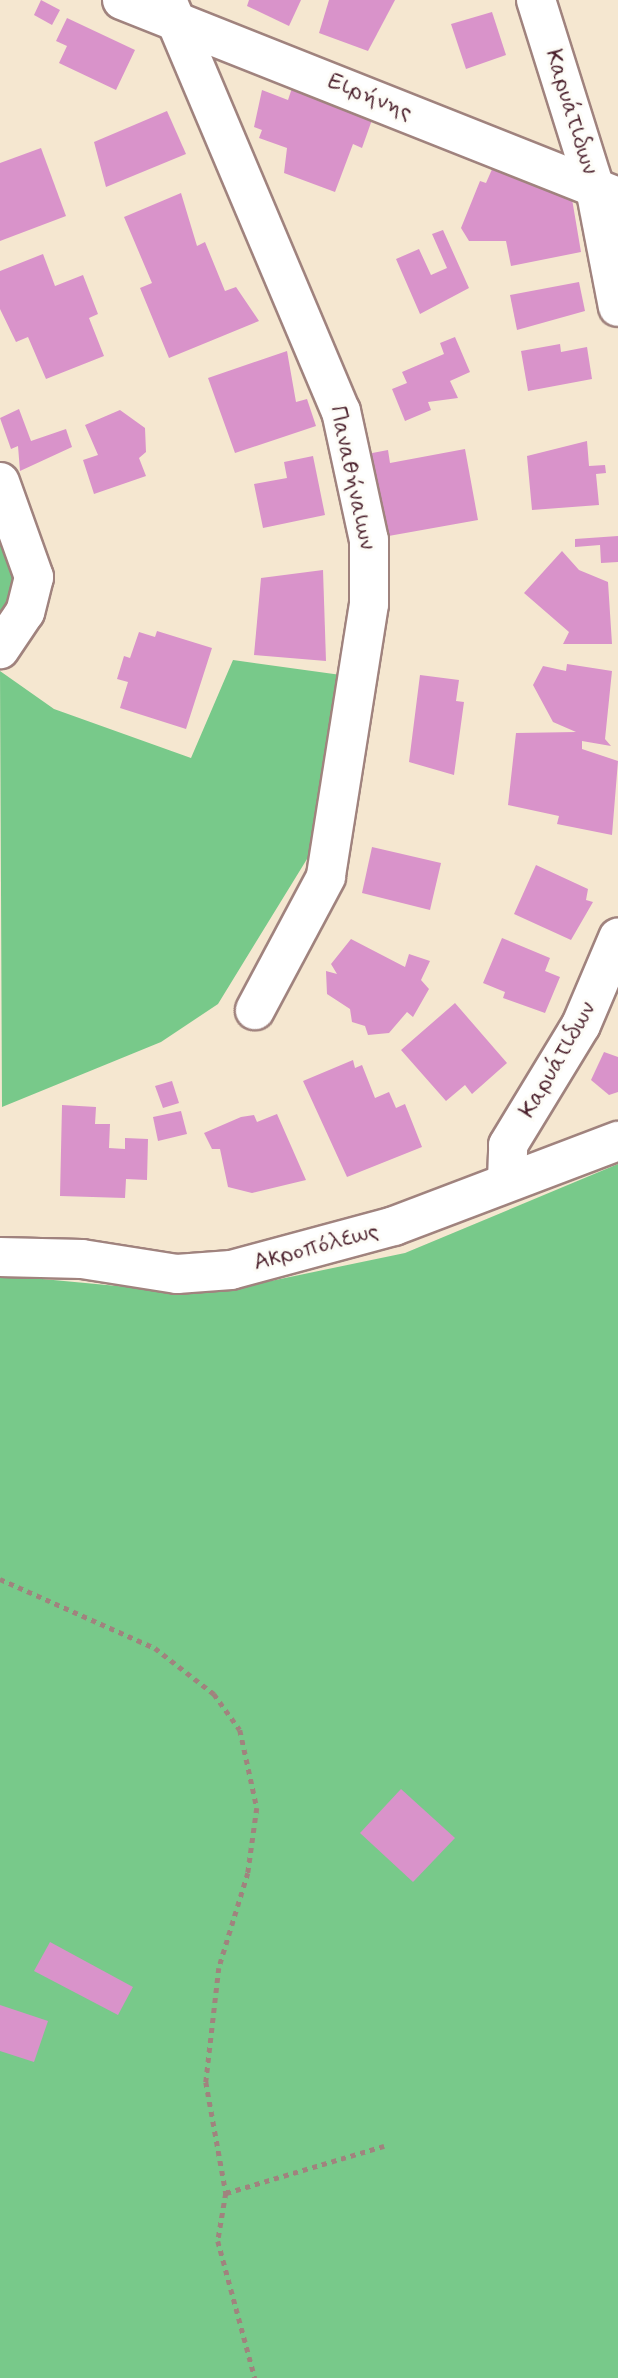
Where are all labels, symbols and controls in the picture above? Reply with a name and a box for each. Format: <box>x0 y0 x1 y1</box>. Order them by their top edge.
street label: Καρυάτιδων <box>538 46 604 178</box>
street label: Ειρήνης <box>323 67 417 127</box>
street label: Παναθήναιων <box>323 403 381 553</box>
street label: Καρυάτιδων <box>513 997 603 1123</box>
street label: Ακροπόλεως <box>250 1216 382 1278</box>

